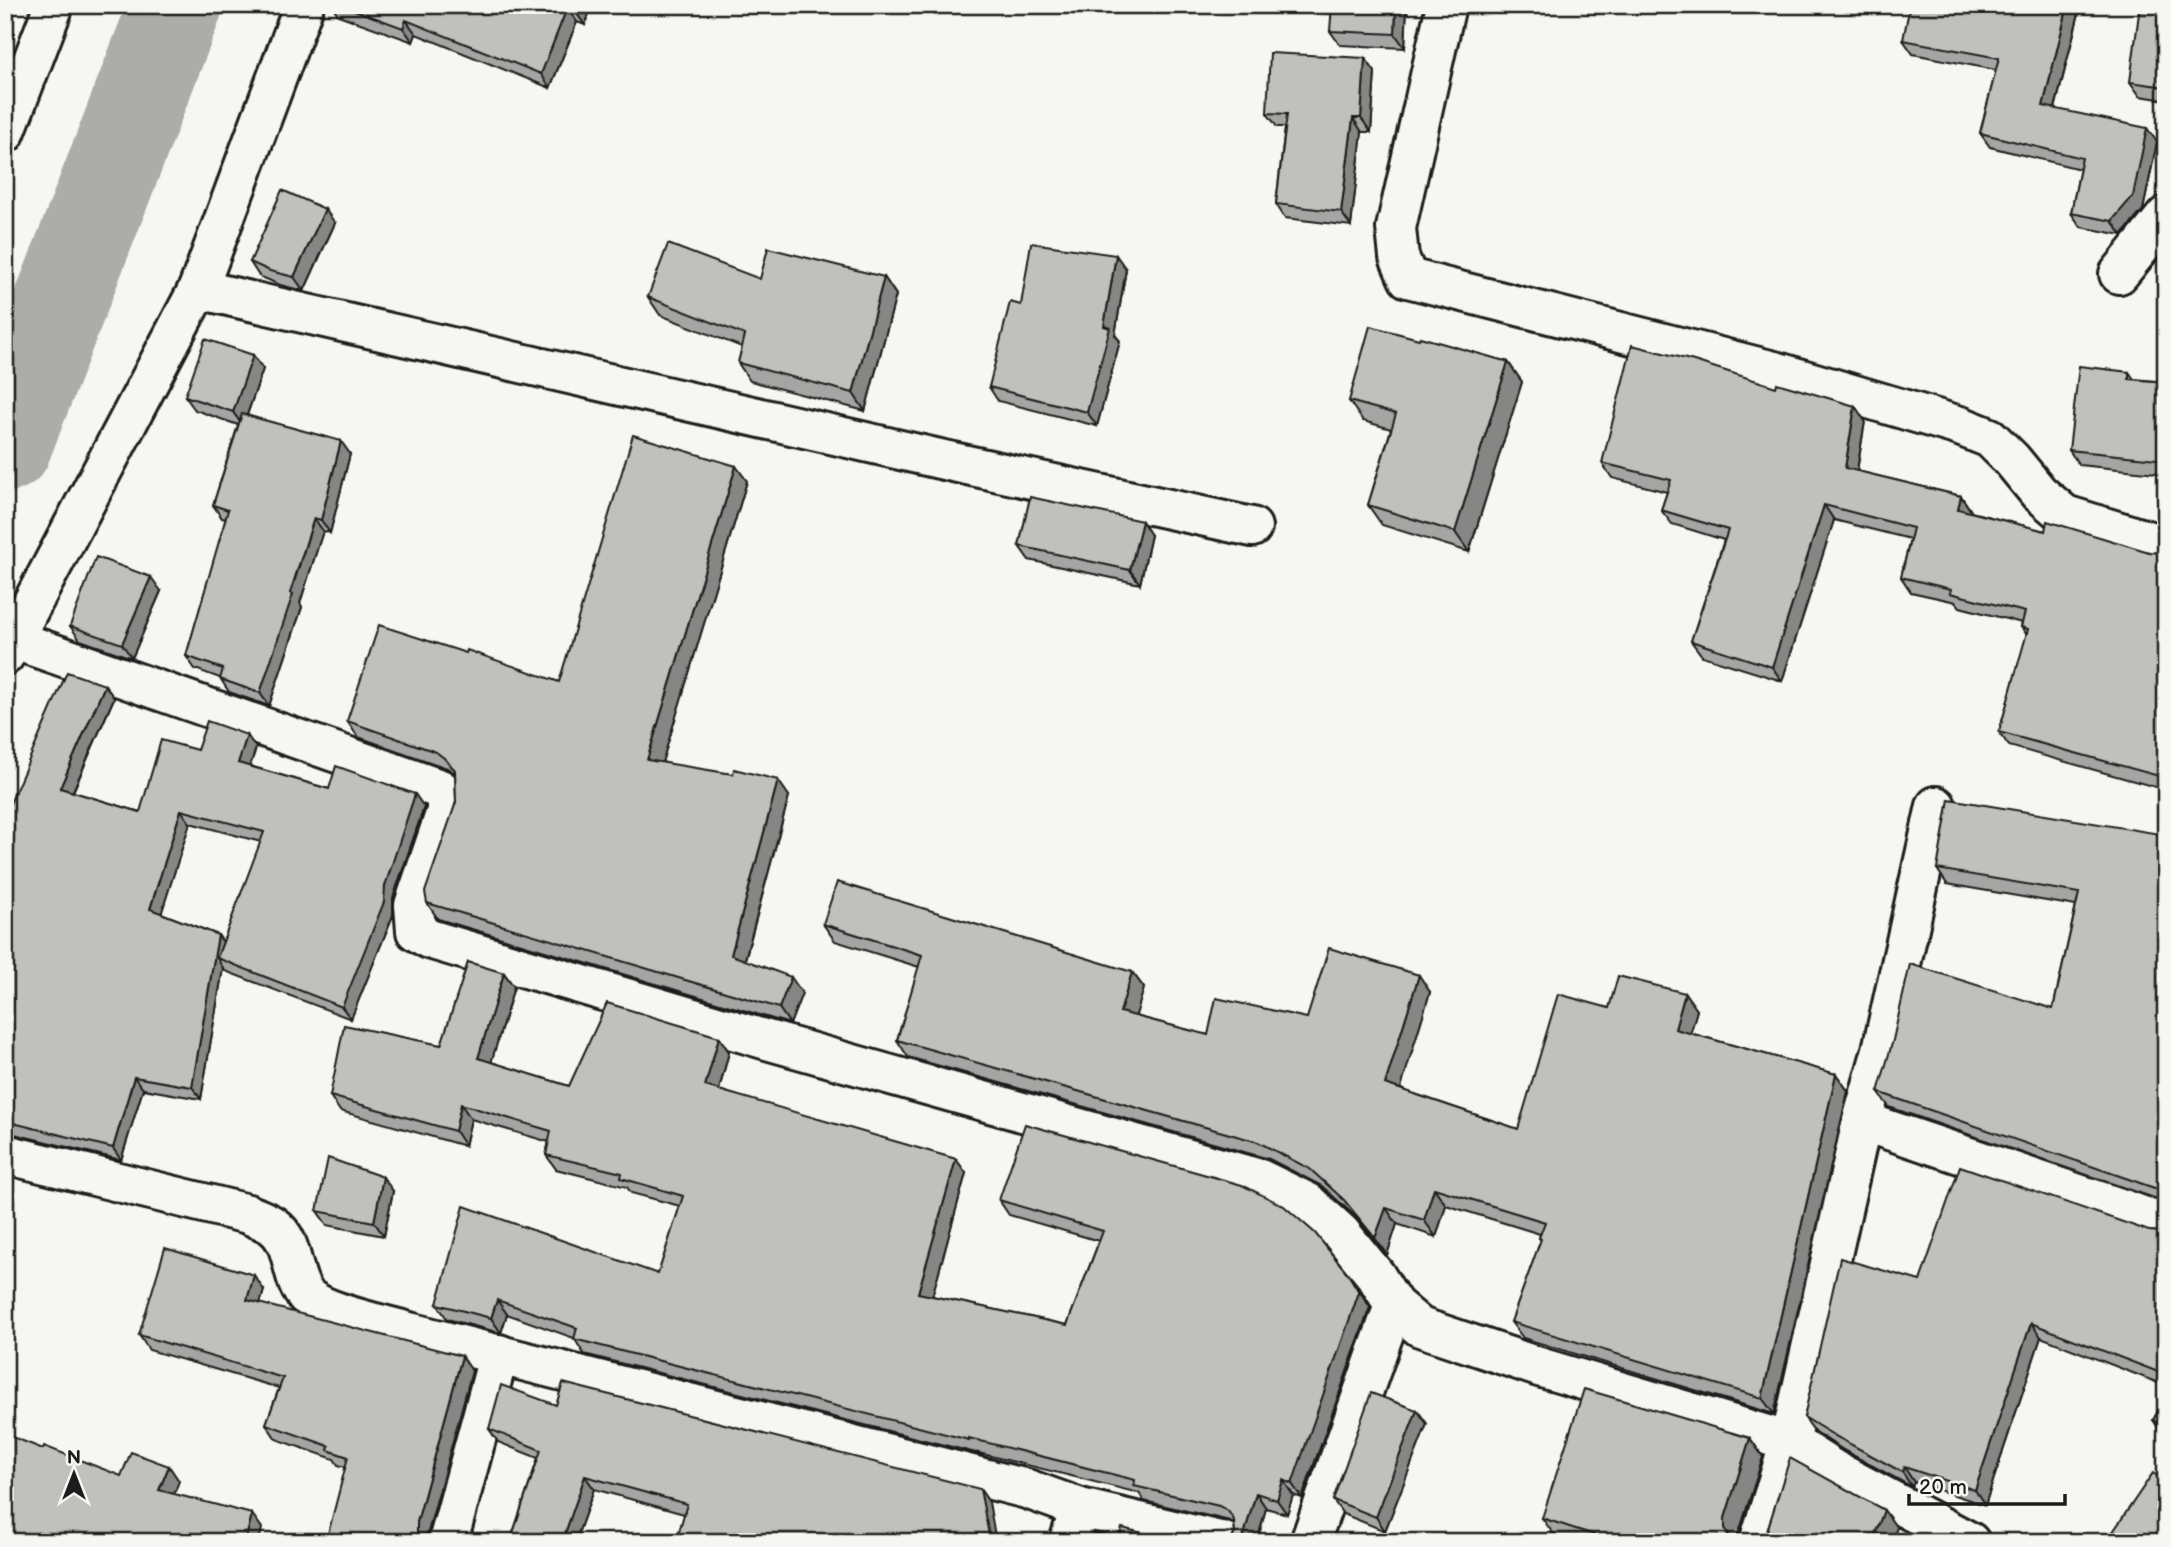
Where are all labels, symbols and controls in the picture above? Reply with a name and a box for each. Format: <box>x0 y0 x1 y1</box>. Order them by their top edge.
north arrow <box>38 1438 108 1508</box>
text: N <box>67 1447 81 1470</box>
scale bar <box>1909 1463 2064 1507</box>
text: 20 m <box>1919 1475 1967 1500</box>

